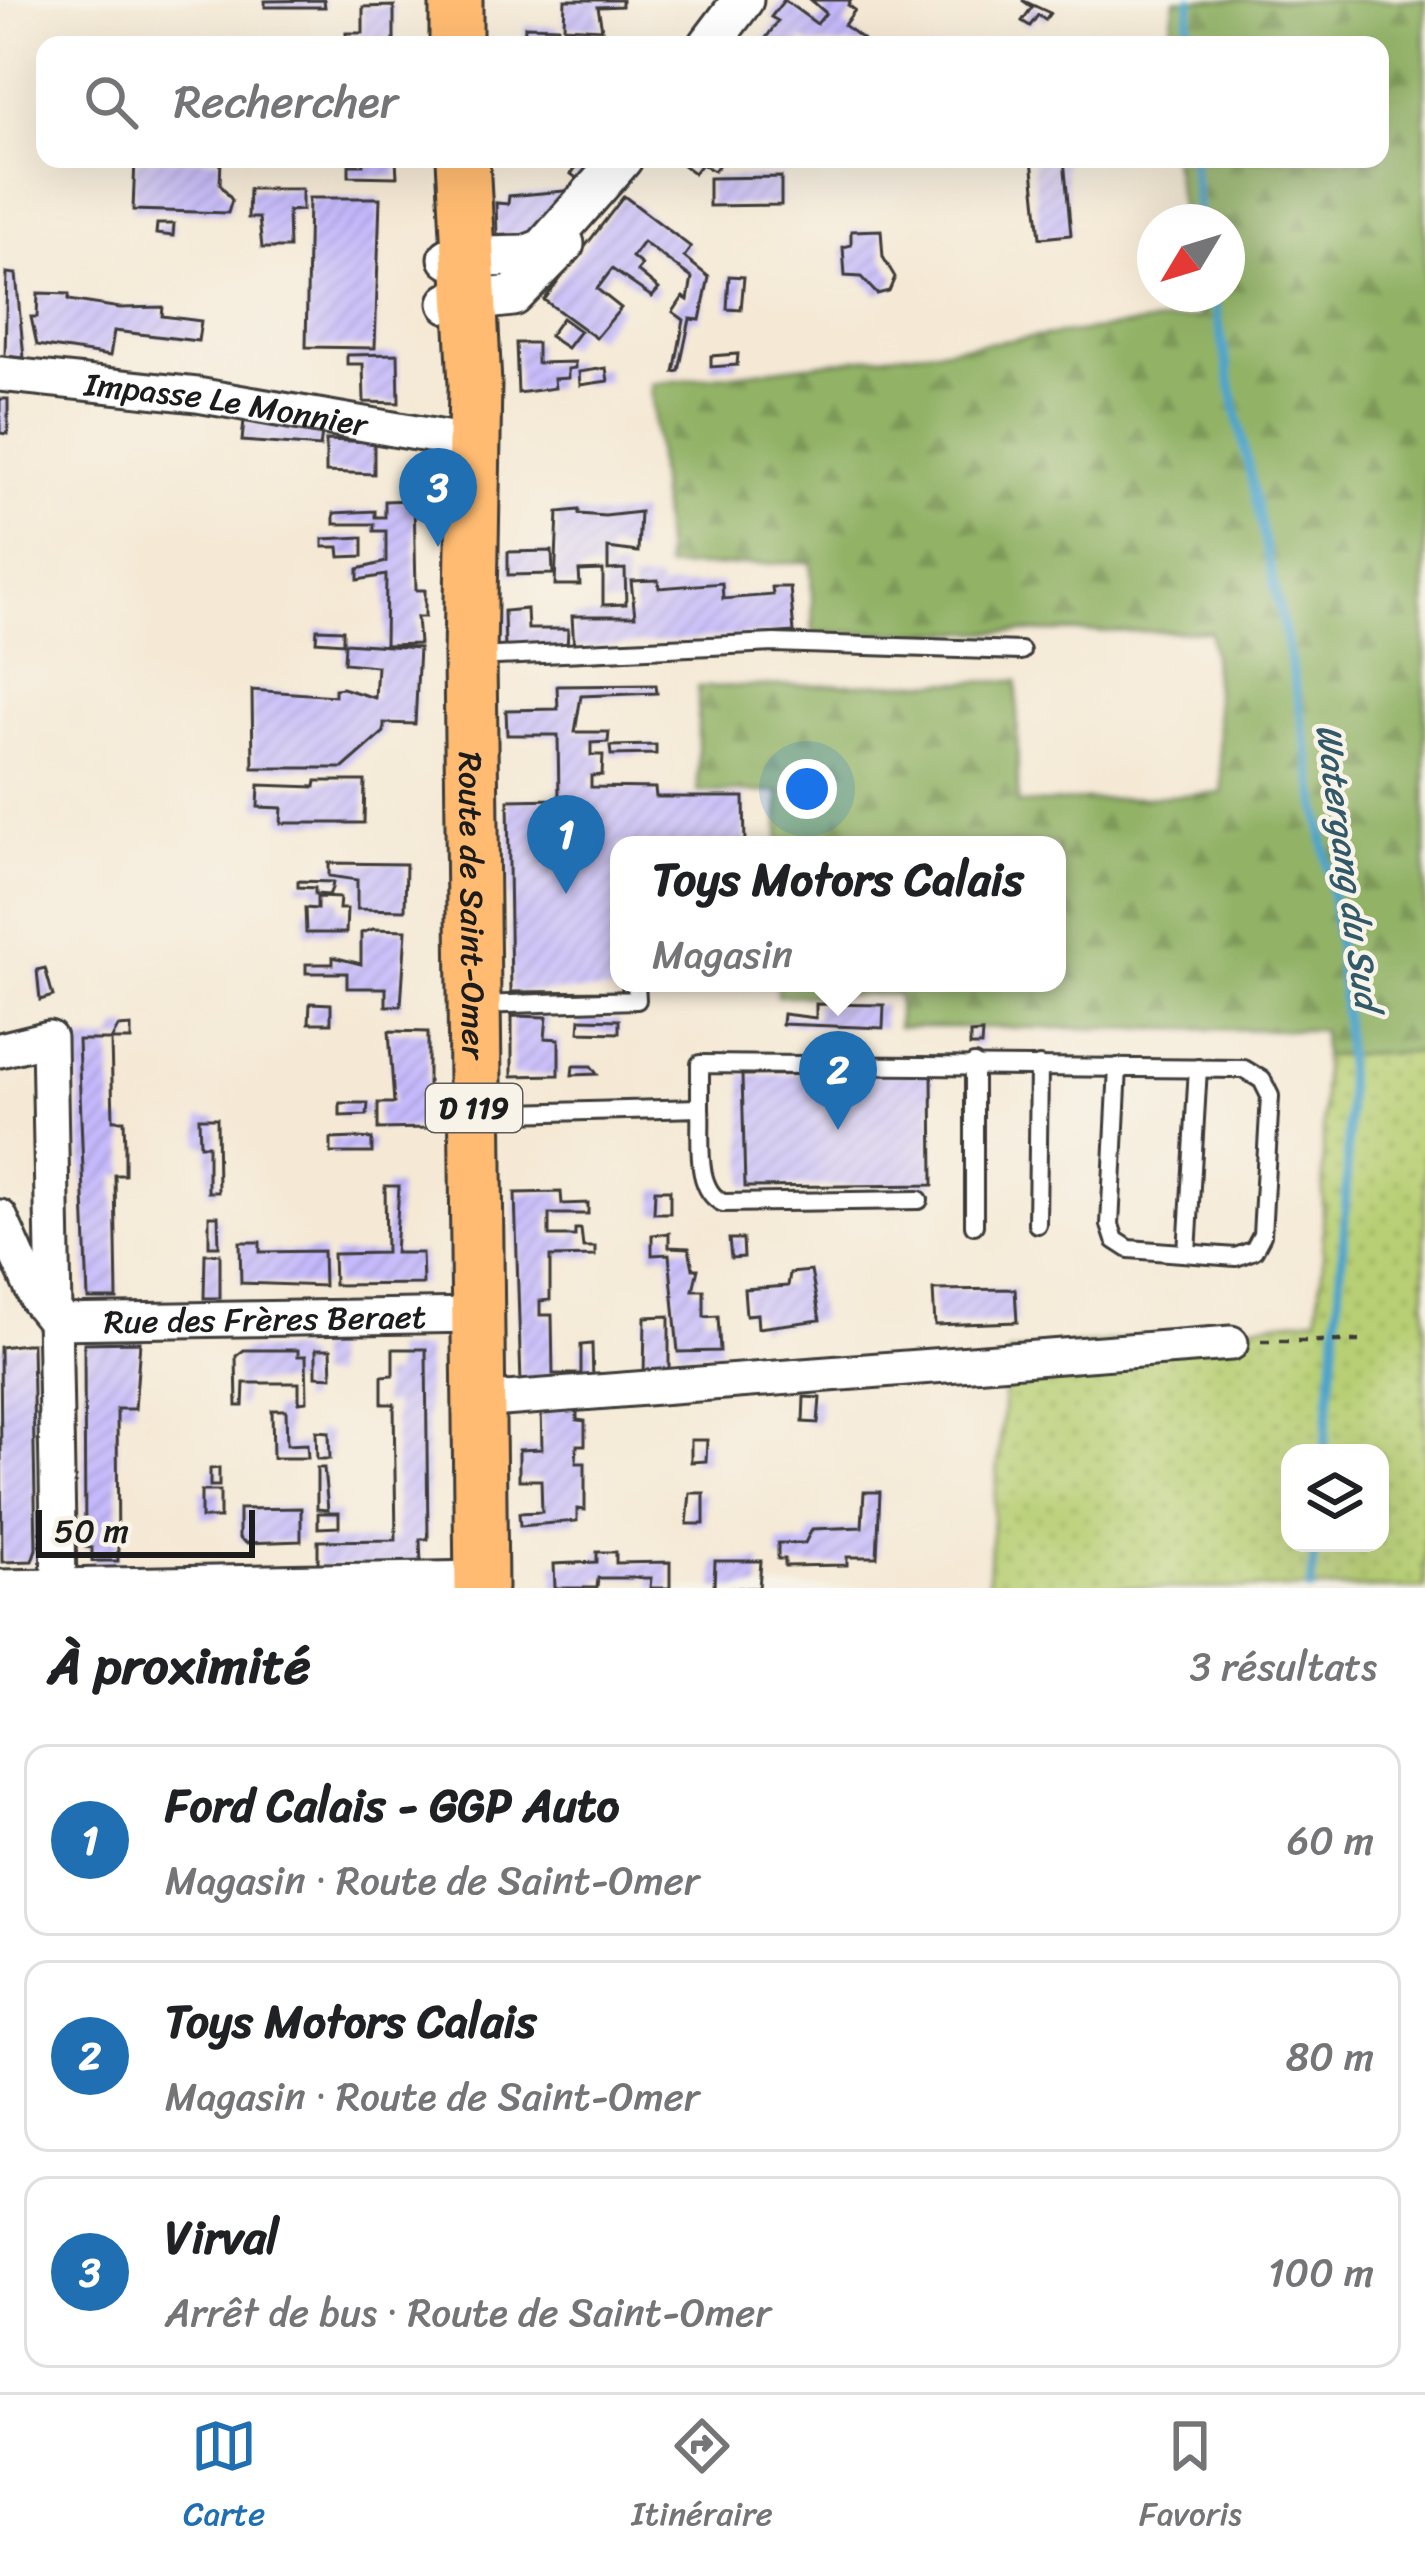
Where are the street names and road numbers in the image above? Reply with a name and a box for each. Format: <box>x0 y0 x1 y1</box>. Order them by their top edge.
street label: Impasse Le Monnier <box>81 355 373 454</box>
street label: Route de Saint-Omer <box>441 751 503 1061</box>
road number: D 119 <box>426 1084 522 1132</box>
street label: Rue des Frères Beraet <box>103 1288 427 1351</box>

